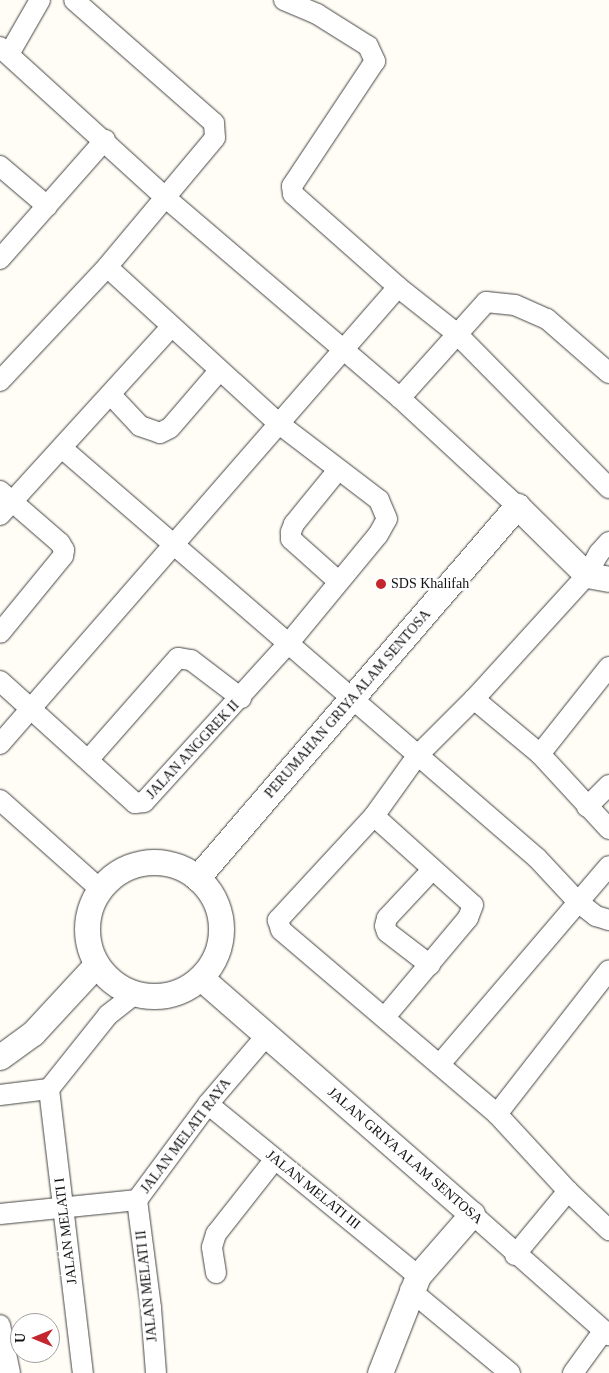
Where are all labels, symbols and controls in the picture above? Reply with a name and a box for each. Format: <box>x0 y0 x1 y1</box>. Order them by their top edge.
place label: SDS Khalifah <box>391 576 469 592</box>
marker: SDS Khalifah <box>375 578 387 590</box>
street label: PERUMAHAN GRIYA ALAM SENTOSA <box>261 606 435 802</box>
street label: JALAN ANGGREK II <box>143 697 243 803</box>
street label: JALAN MELATI RAYA <box>137 1075 235 1197</box>
street label: JALAN GRIYA ALAM SENTOSA <box>323 1084 487 1228</box>
street label: JALAN MELATI III <box>262 1147 364 1233</box>
street label: JALAN MELATI I <box>51 1177 81 1285</box>
street label: JALAN MELATI II <box>133 1229 161 1343</box>
north arrow <box>10 1313 60 1363</box>
text: U <box>13 1333 28 1343</box>

